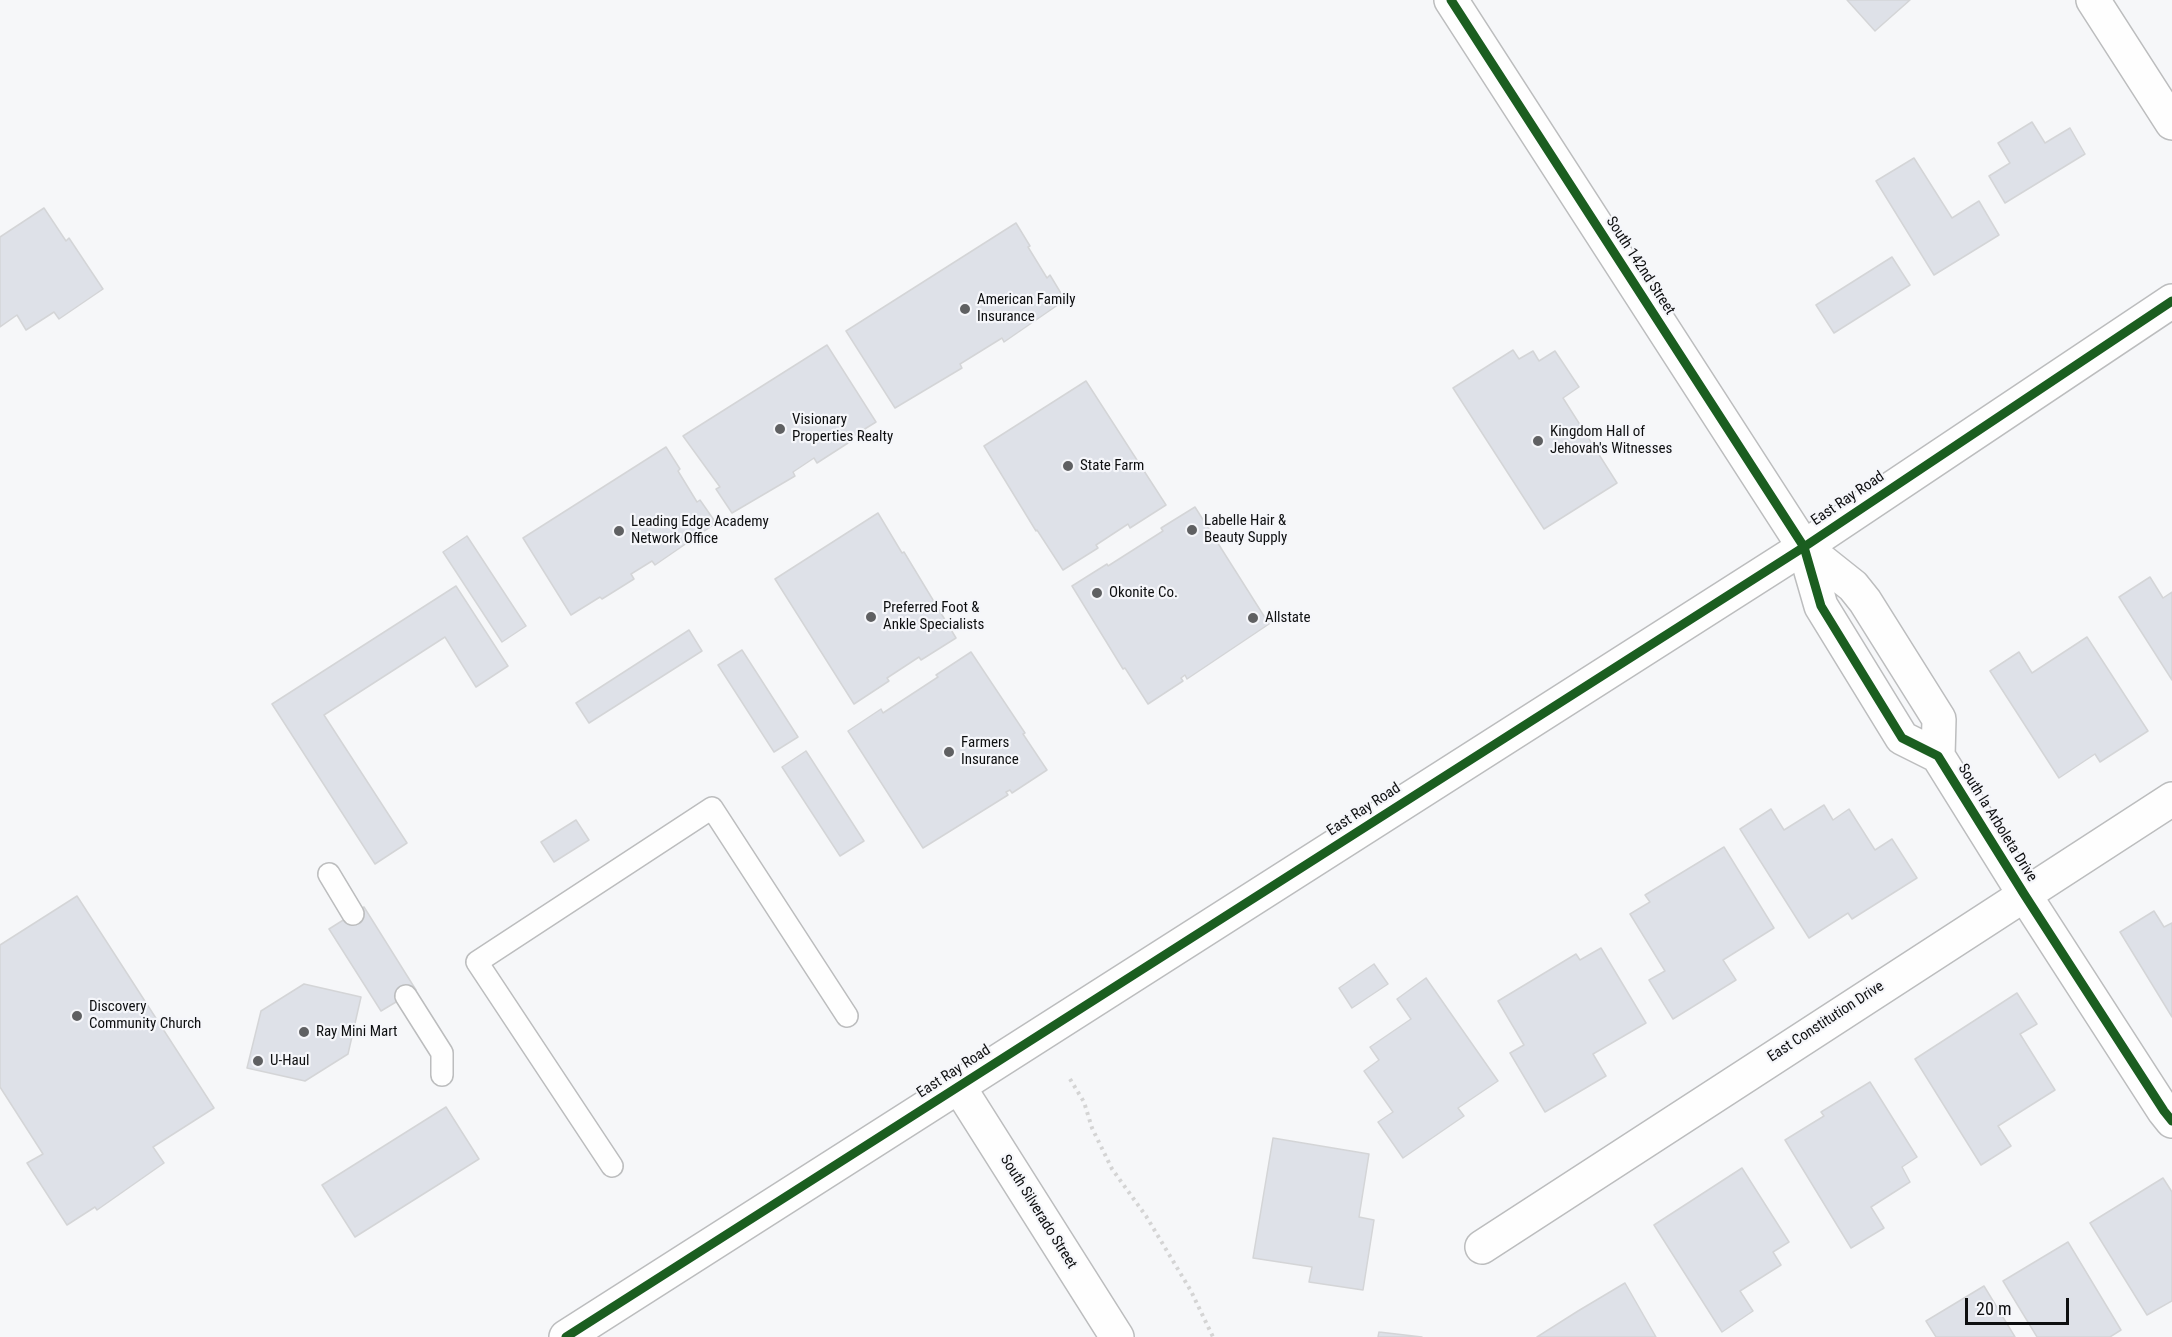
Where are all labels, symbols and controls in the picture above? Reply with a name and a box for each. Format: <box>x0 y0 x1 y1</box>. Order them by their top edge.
street label: South 142nd Street <box>1602 214 1678 318</box>
place label: American Family Insurance <box>977 291 1075 326</box>
marker: American Family Insurance <box>958 302 972 316</box>
place label: Visionary Properties Realty <box>792 411 893 446</box>
marker: Visionary Properties Realty <box>773 422 787 436</box>
place label: Kingdom Hall of Jehovah's Witnesses <box>1550 423 1672 458</box>
marker: Kingdom Hall of Jehovah's Witnesses <box>1531 434 1545 448</box>
place label: State Farm <box>1080 457 1144 475</box>
marker: State Farm <box>1061 459 1075 473</box>
street label: East Ray Road <box>1808 468 1888 530</box>
place label: Labelle Hair & Beauty Supply <box>1204 512 1287 547</box>
place label: Leading Edge Academy Network Office <box>631 513 769 548</box>
marker: Labelle Hair & Beauty Supply <box>1185 523 1199 537</box>
marker: Leading Edge Academy Network Office <box>612 524 626 538</box>
place label: Okonite Co. <box>1109 584 1178 602</box>
marker: Okonite Co. <box>1090 586 1104 600</box>
place label: Preferred Foot & Ankle Specialists <box>883 599 984 634</box>
place label: Allstate <box>1265 609 1310 627</box>
marker: Preferred Foot & Ankle Specialists <box>864 610 878 624</box>
marker: Allstate <box>1246 611 1260 625</box>
place label: Farmers Insurance <box>961 734 1019 769</box>
marker: Farmers Insurance <box>942 745 956 759</box>
street label: South la Arboleta Drive <box>1954 761 2040 885</box>
street label: East Ray Road <box>1324 780 1404 840</box>
street label: East Constitution Drive <box>1764 978 1888 1066</box>
place label: Discovery Community Church <box>89 998 201 1033</box>
marker: Discovery Community Church <box>70 1009 84 1023</box>
place label: Ray Mini Mart <box>316 1023 398 1041</box>
marker: Ray Mini Mart <box>297 1025 311 1039</box>
street label: East Ray Road <box>914 1042 994 1102</box>
place label: U-Haul <box>270 1052 309 1070</box>
marker: U-Haul <box>251 1054 265 1068</box>
street label: South Silverado Street <box>996 1152 1080 1272</box>
scale bar <box>1968 1286 2072 1324</box>
text: 20 m <box>1976 1298 2011 1319</box>

